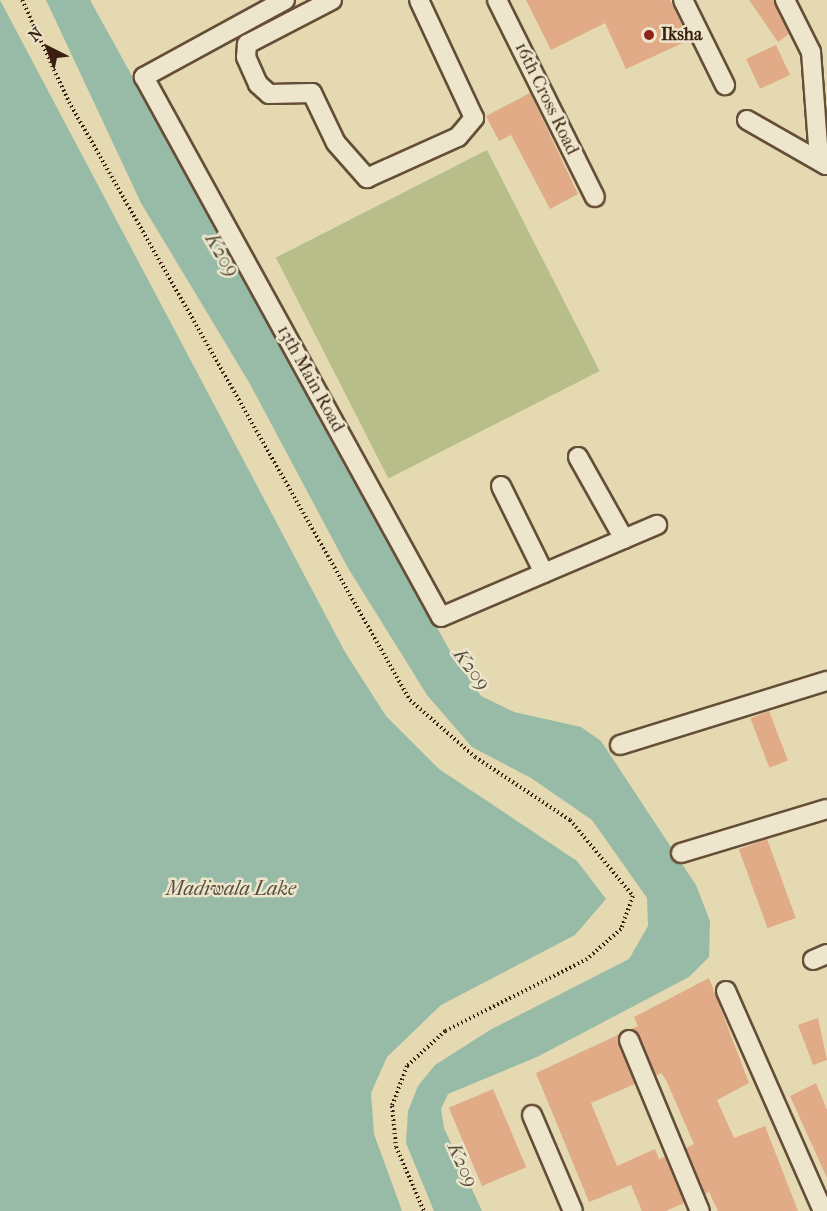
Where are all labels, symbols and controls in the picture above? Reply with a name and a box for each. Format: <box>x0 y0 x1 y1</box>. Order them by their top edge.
north arrow <box>18 18 78 78</box>
text: N <box>25 23 46 45</box>
place label: Iksha <box>661 24 702 46</box>
marker: Iksha <box>642 28 656 42</box>
street label: 16th Cross Road <box>509 39 583 159</box>
water label: K209 <box>200 229 244 281</box>
street label: 13th Main Road <box>272 322 348 436</box>
water label: K209 <box>448 643 496 695</box>
water label: Madiwala Lake <box>166 876 296 900</box>
water label: K209 <box>443 1139 483 1191</box>

